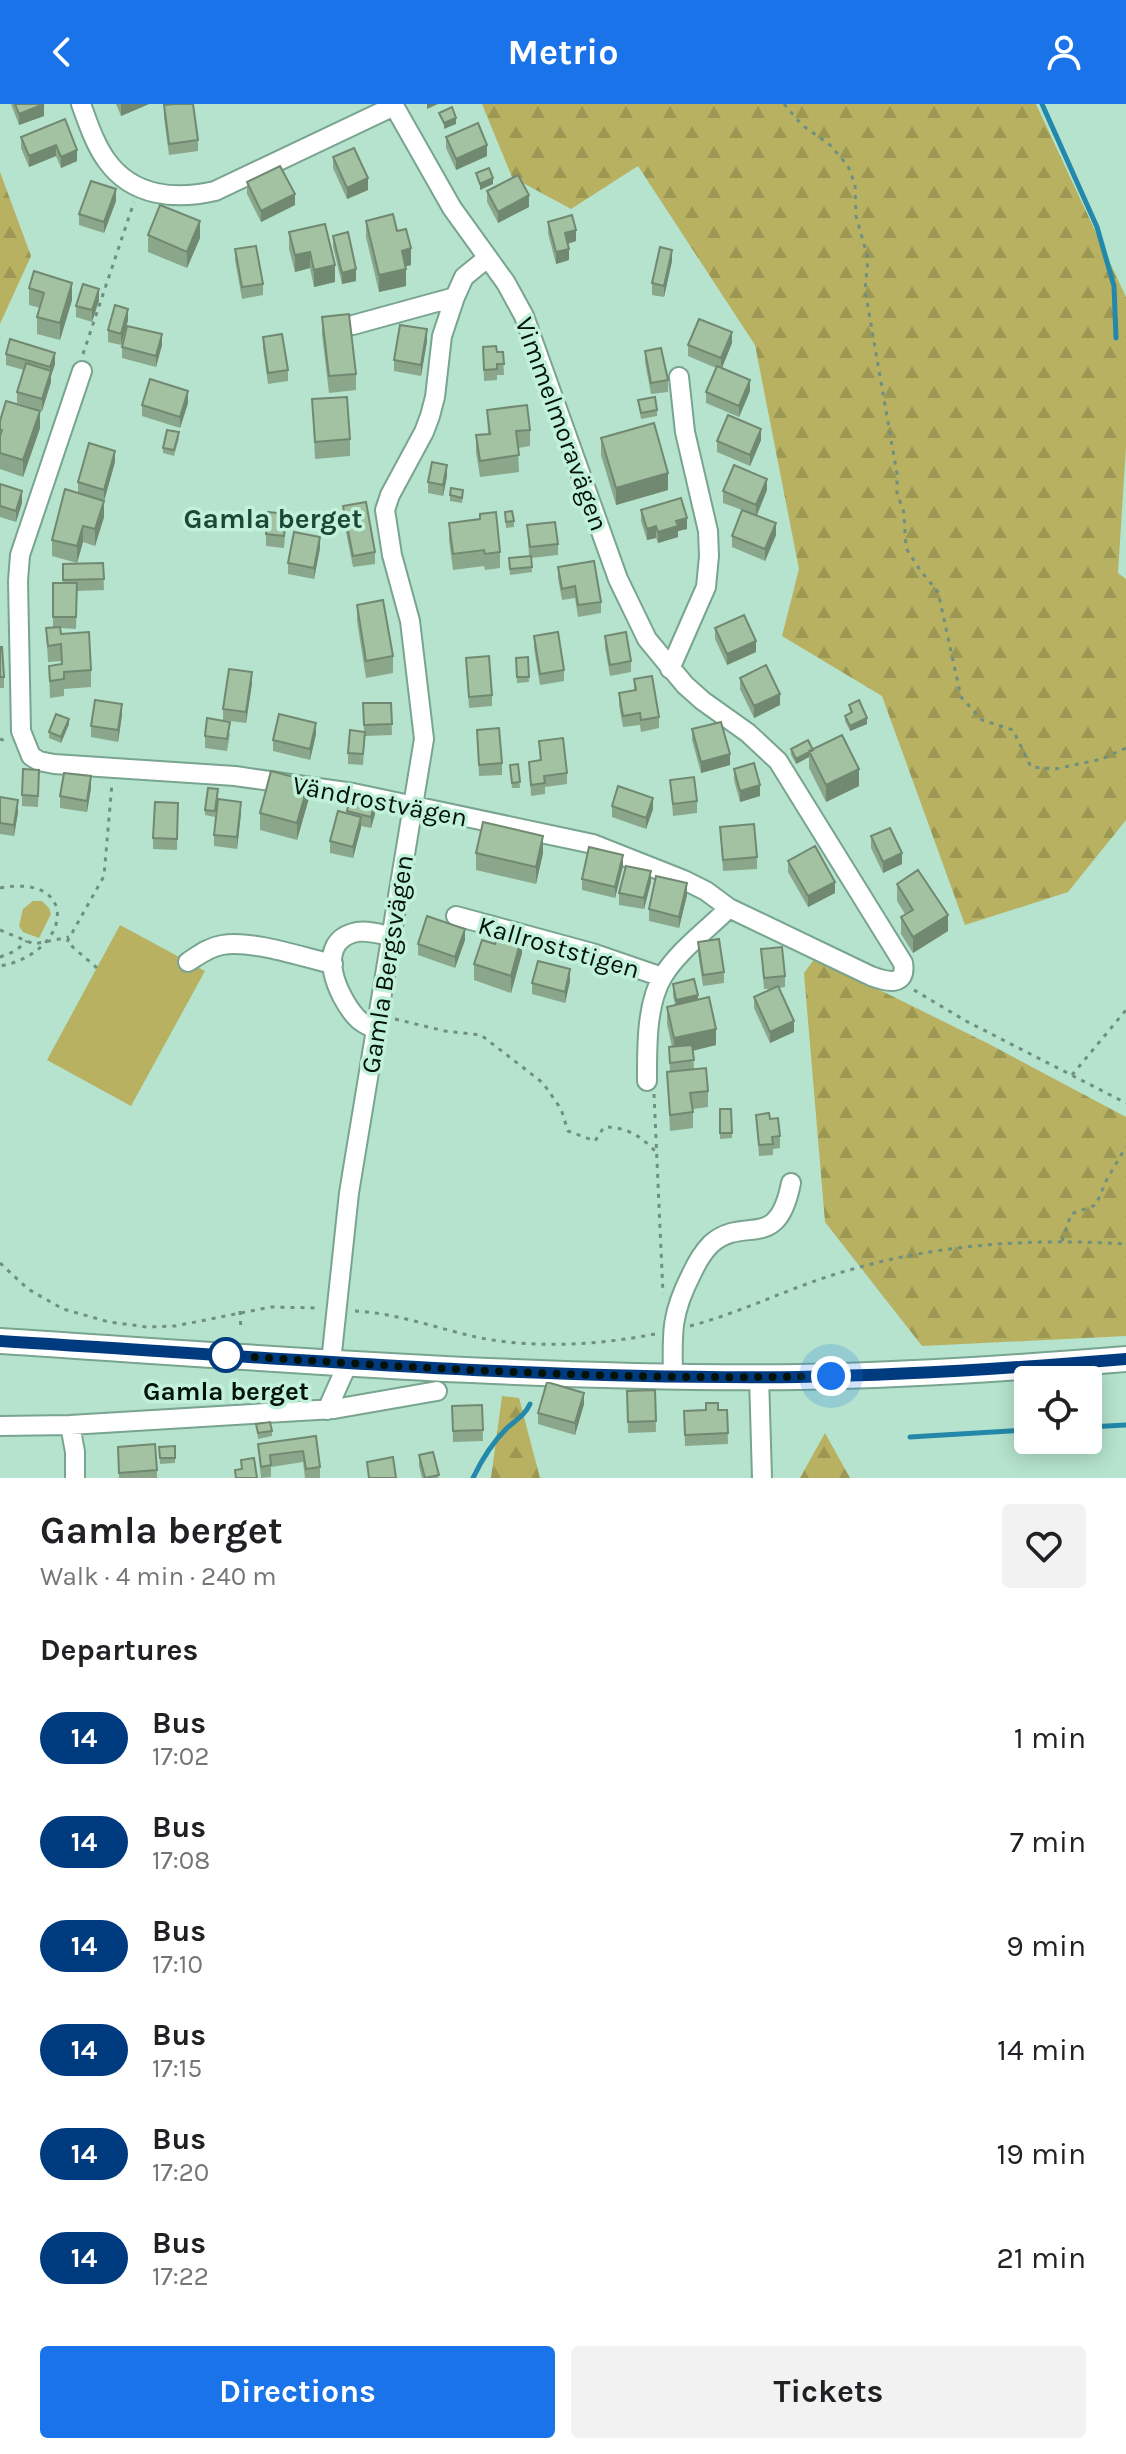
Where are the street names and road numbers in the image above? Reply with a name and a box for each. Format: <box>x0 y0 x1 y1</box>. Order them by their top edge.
street label: Vimmelmoravägen <box>508 313 615 535</box>
street label: Vändrostvägen <box>290 769 470 834</box>
street label: Gamla Bergsvägen <box>355 852 420 1076</box>
street label: Kallroststigen <box>475 910 643 985</box>

